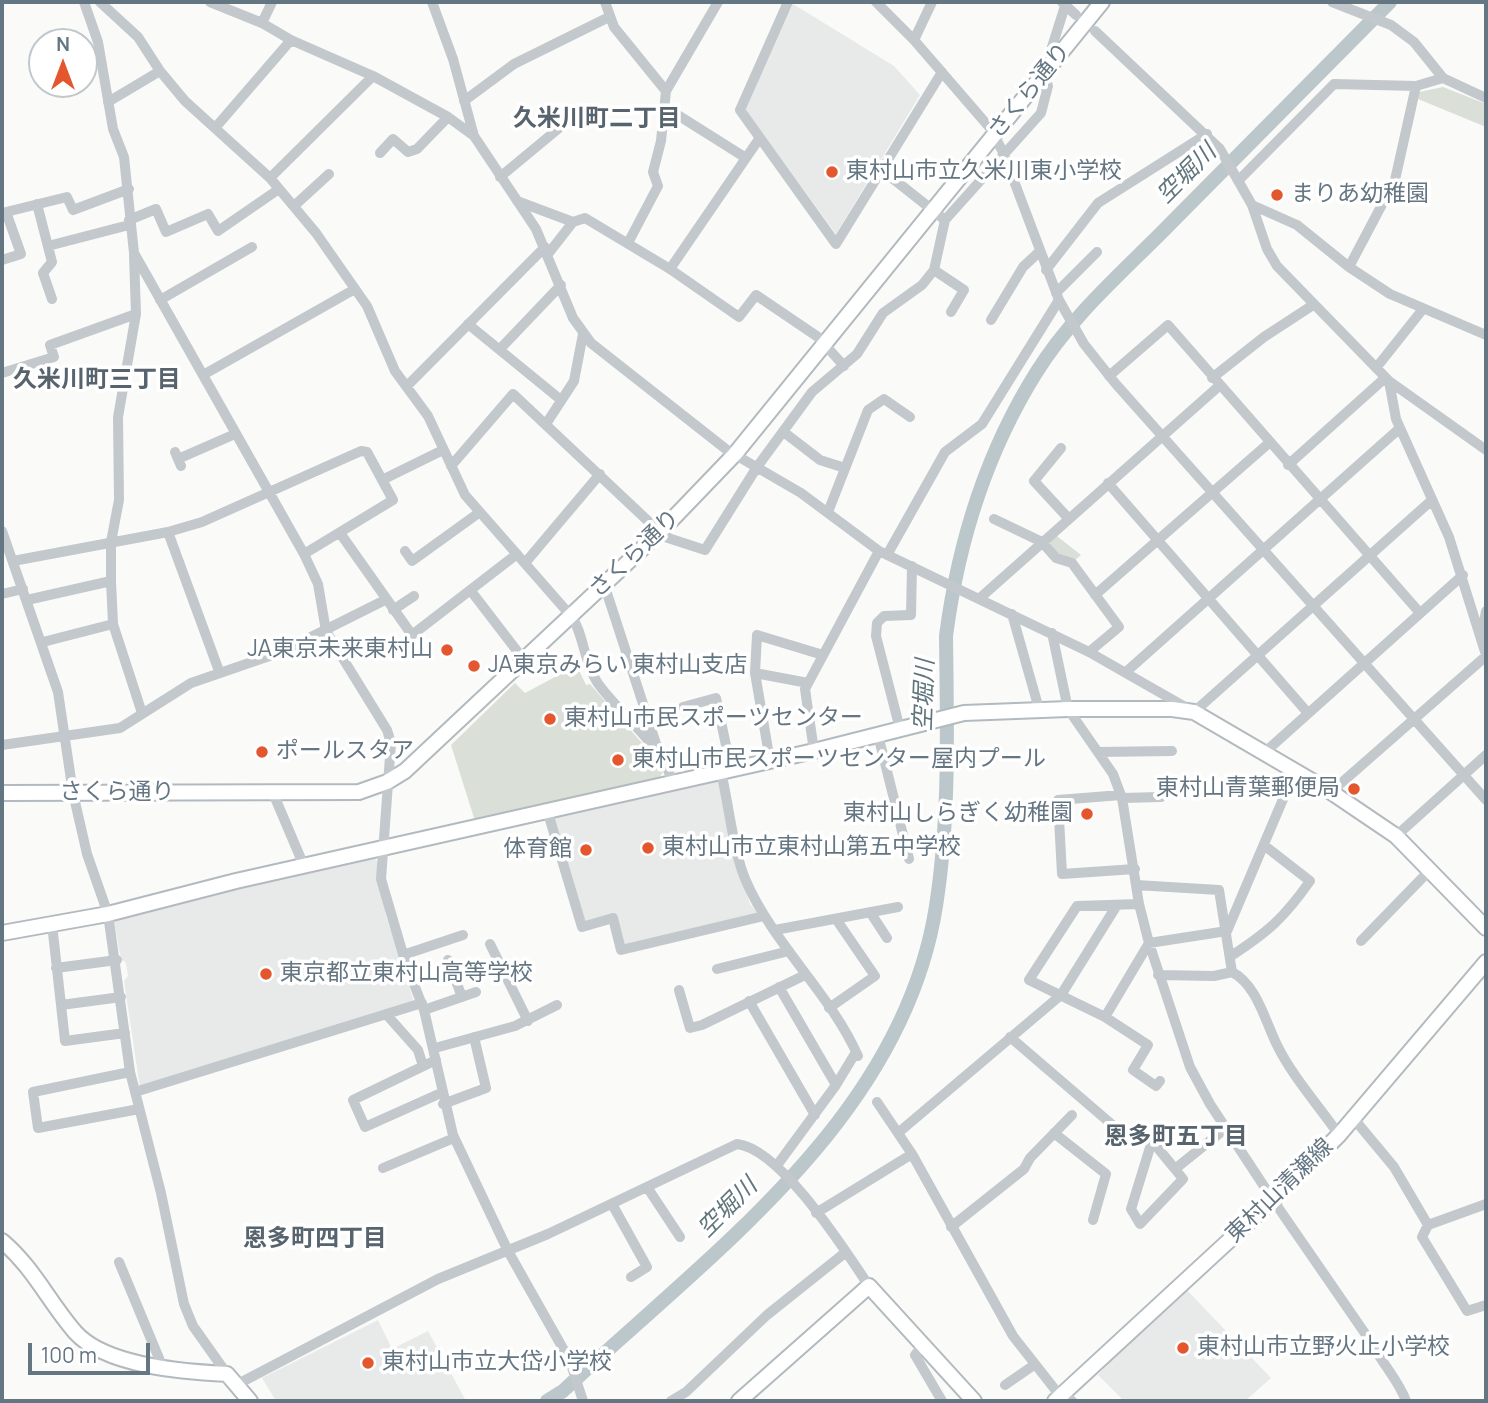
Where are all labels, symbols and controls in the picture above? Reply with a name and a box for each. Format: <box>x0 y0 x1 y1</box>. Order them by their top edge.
north arrow <box>28 28 98 98</box>
text: N <box>56 31 70 57</box>
street label: さくら通り <box>983 38 1077 144</box>
district label: 久米川町二丁目 <box>513 105 681 133</box>
water label: 空堀川 <box>1151 138 1223 210</box>
place label: 東村山市立久米川東小学校 <box>846 158 1122 186</box>
marker: 東村山市立久米川東小学校 <box>824 164 840 180</box>
place label: まりあ幼稚園 <box>1291 181 1429 209</box>
marker: まりあ幼稚園 <box>1269 187 1285 203</box>
district label: 久米川町三丁目 <box>13 366 181 394</box>
street label: さくら通り <box>584 504 686 604</box>
place label: JA東京未来東村山 <box>247 636 433 664</box>
marker: JA東京未来東村山 <box>439 642 455 658</box>
place label: JA東京みらい 東村山支店 <box>488 652 747 680</box>
marker: JA東京みらい 東村山支店 <box>466 658 482 674</box>
water label: 空堀川 <box>909 659 941 731</box>
place label: 東村山市民スポーツセンター <box>564 705 863 733</box>
marker: 東村山市民スポーツセンター <box>542 711 558 727</box>
place label: ポールスタア <box>276 738 414 766</box>
marker: ポールスタア <box>254 744 270 760</box>
place label: 東村山市民スポーツセンター屋内プール <box>632 746 1046 774</box>
marker: 東村山市民スポーツセンター屋内プール <box>610 752 626 768</box>
place label: 東村山青葉郵便局 <box>1156 775 1340 803</box>
street label: さくら通り <box>60 779 174 807</box>
marker: 東村山青葉郵便局 <box>1346 781 1362 797</box>
place label: 東村山しらぎく幼稚園 <box>843 800 1073 828</box>
marker: 東村山しらぎく幼稚園 <box>1079 806 1095 822</box>
place label: 東村山市立東村山第五中学校 <box>662 834 961 862</box>
place label: 体育館 <box>503 836 572 864</box>
marker: 東村山市立東村山第五中学校 <box>640 840 656 856</box>
marker: 体育館 <box>578 842 594 858</box>
place label: 東京都立東村山高等学校 <box>280 960 533 988</box>
marker: 東京都立東村山高等学校 <box>258 966 274 982</box>
district label: 恩多町五丁目 <box>1104 1123 1248 1151</box>
street label: 東村山清瀬線 <box>1221 1133 1339 1249</box>
water label: 空堀川 <box>692 1172 764 1244</box>
district label: 恩多町四丁目 <box>243 1225 387 1253</box>
scale bar <box>32 1330 154 1374</box>
place label: 東村山市立野火止小学校 <box>1197 1334 1450 1362</box>
marker: 東村山市立野火止小学校 <box>1175 1340 1191 1356</box>
text: 100 m <box>41 1341 97 1369</box>
place label: 東村山市立大岱小学校 <box>382 1349 612 1377</box>
marker: 東村山市立大岱小学校 <box>360 1355 376 1371</box>

